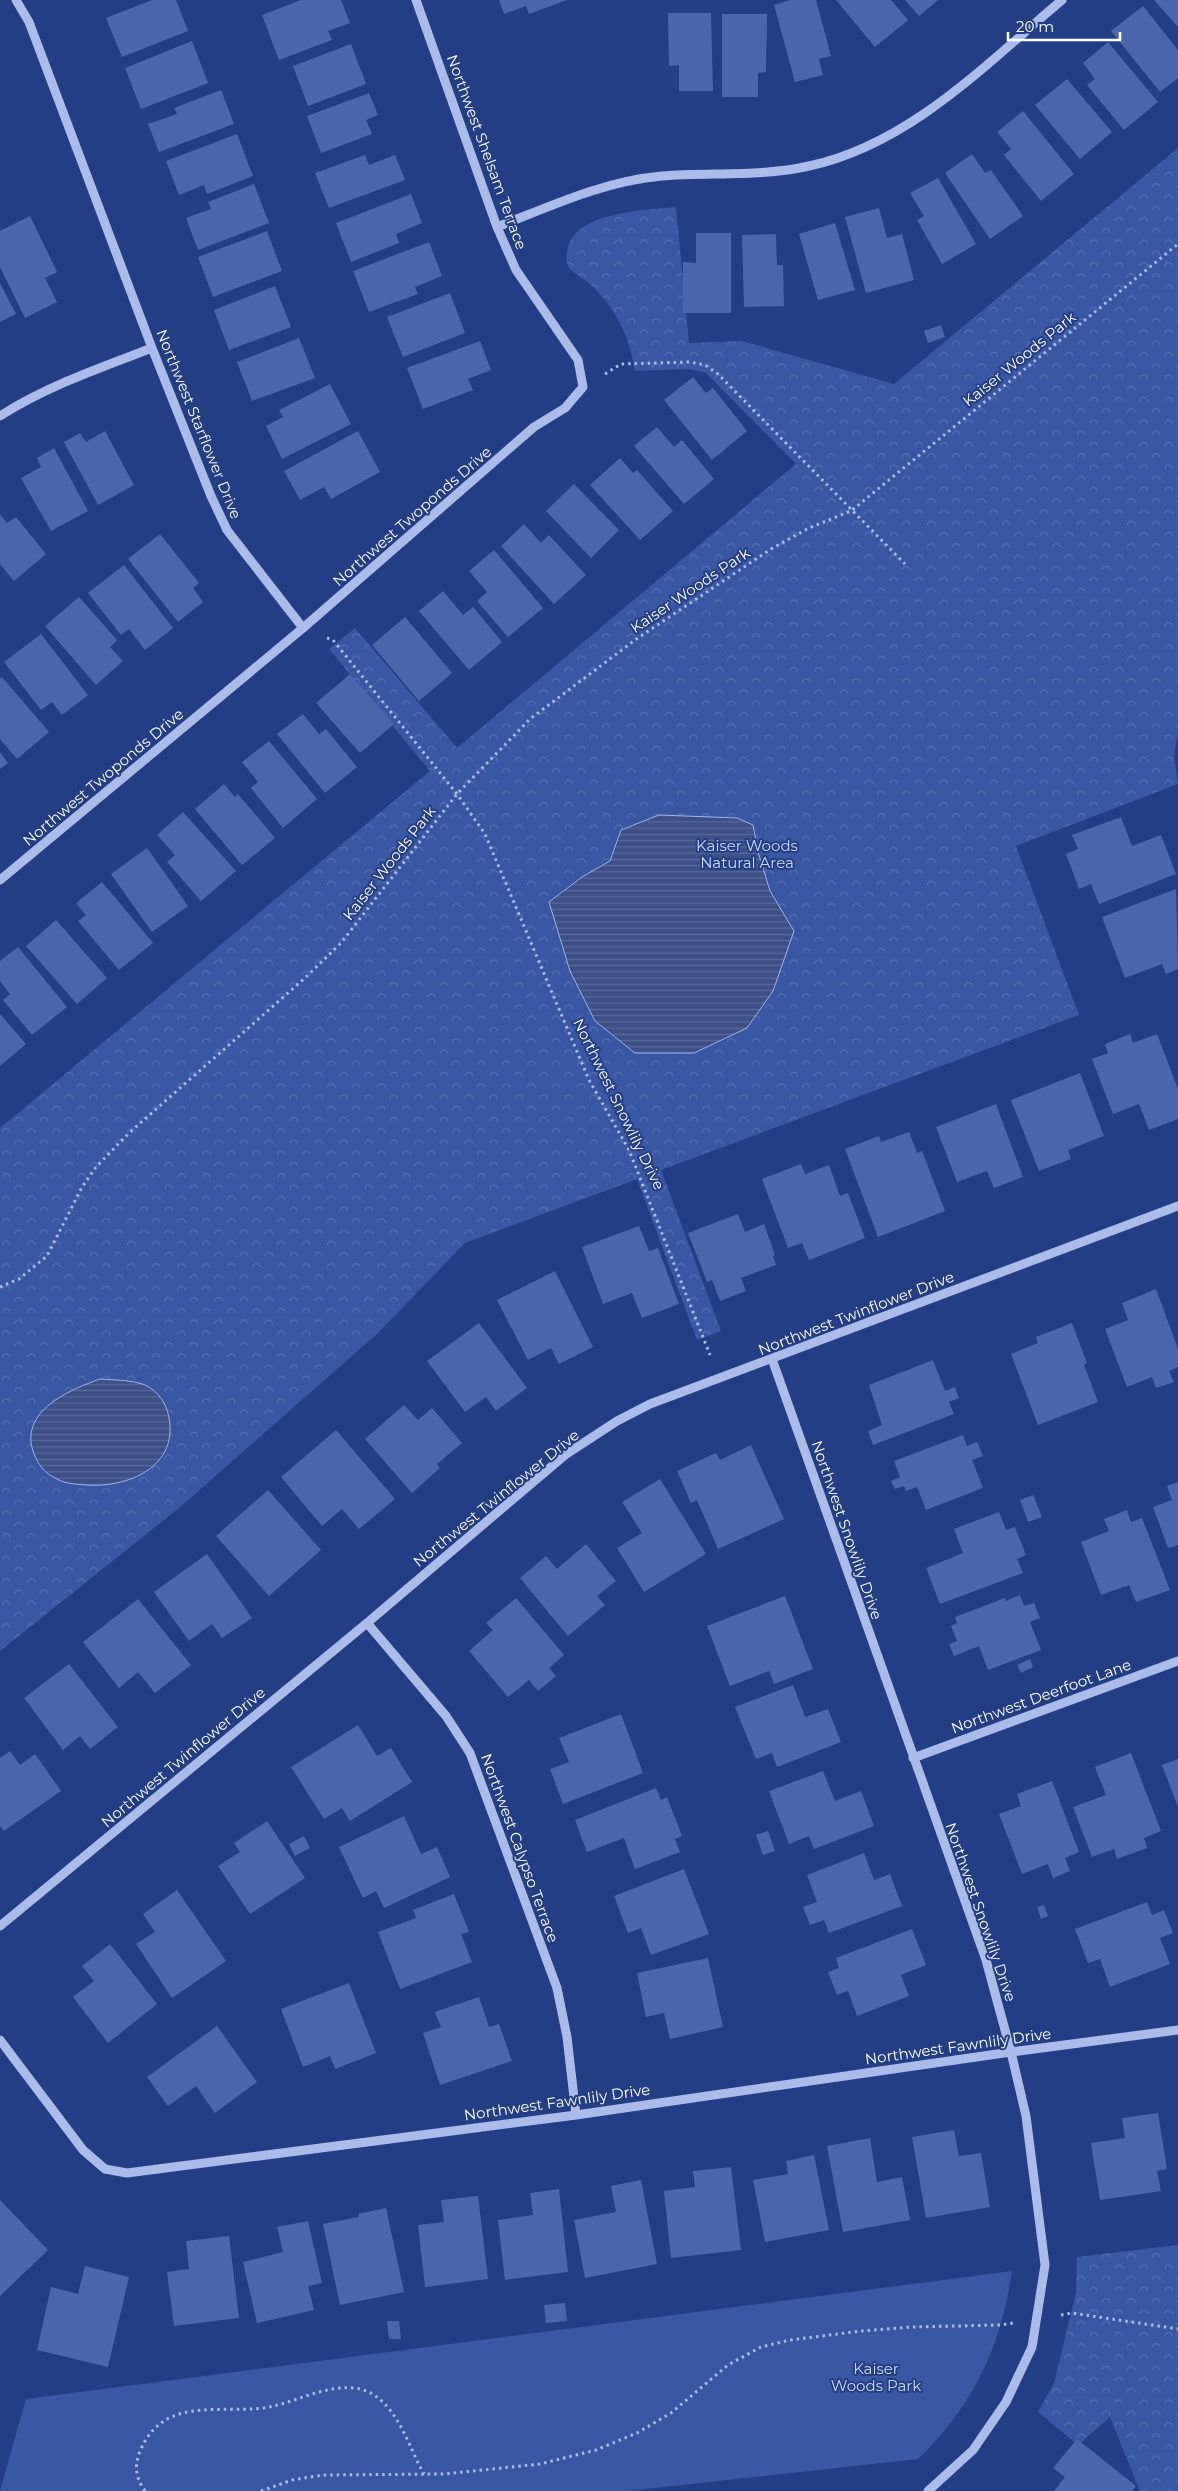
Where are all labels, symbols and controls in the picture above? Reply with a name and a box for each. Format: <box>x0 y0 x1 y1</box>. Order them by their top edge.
scale bar <box>1008 10 1120 42</box>
text: 20 m <box>1016 17 1054 36</box>
street label: Northwest Shelsam Terrace <box>443 52 531 252</box>
street label: Kaiser Woods Park <box>959 308 1079 410</box>
street label: Northwest Starflower Drive <box>152 326 246 522</box>
street label: Northwest Twoponds Drive <box>329 442 495 590</box>
street label: Kaiser Woods Park <box>627 543 753 637</box>
street label: Northwest Twoponds Drive <box>19 704 187 850</box>
street label: Kaiser Woods Park <box>338 802 440 924</box>
park label: Kaiser Woods Natural Area <box>696 836 798 872</box>
street label: Northwest Snowlily Drive <box>569 1015 669 1193</box>
street label: Northwest Twinflower Drive <box>755 1267 957 1359</box>
street label: Northwest Twinflower Drive <box>409 1425 583 1571</box>
street label: Northwest Snowlily Drive <box>807 1438 887 1622</box>
street label: Northwest Deerfoot Lane <box>948 1654 1134 1738</box>
street label: Northwest Twinflower Drive <box>97 1683 269 1831</box>
street label: Northwest Calypso Terrace <box>477 1751 563 1945</box>
street label: Northwest Snowlily Drive <box>941 1820 1021 2004</box>
street label: Northwest Fawnlily Drive <box>864 2024 1052 2068</box>
street label: Northwest Fawnlily Drive <box>463 2080 651 2124</box>
park label: Kaiser Woods Park <box>831 2359 921 2395</box>

